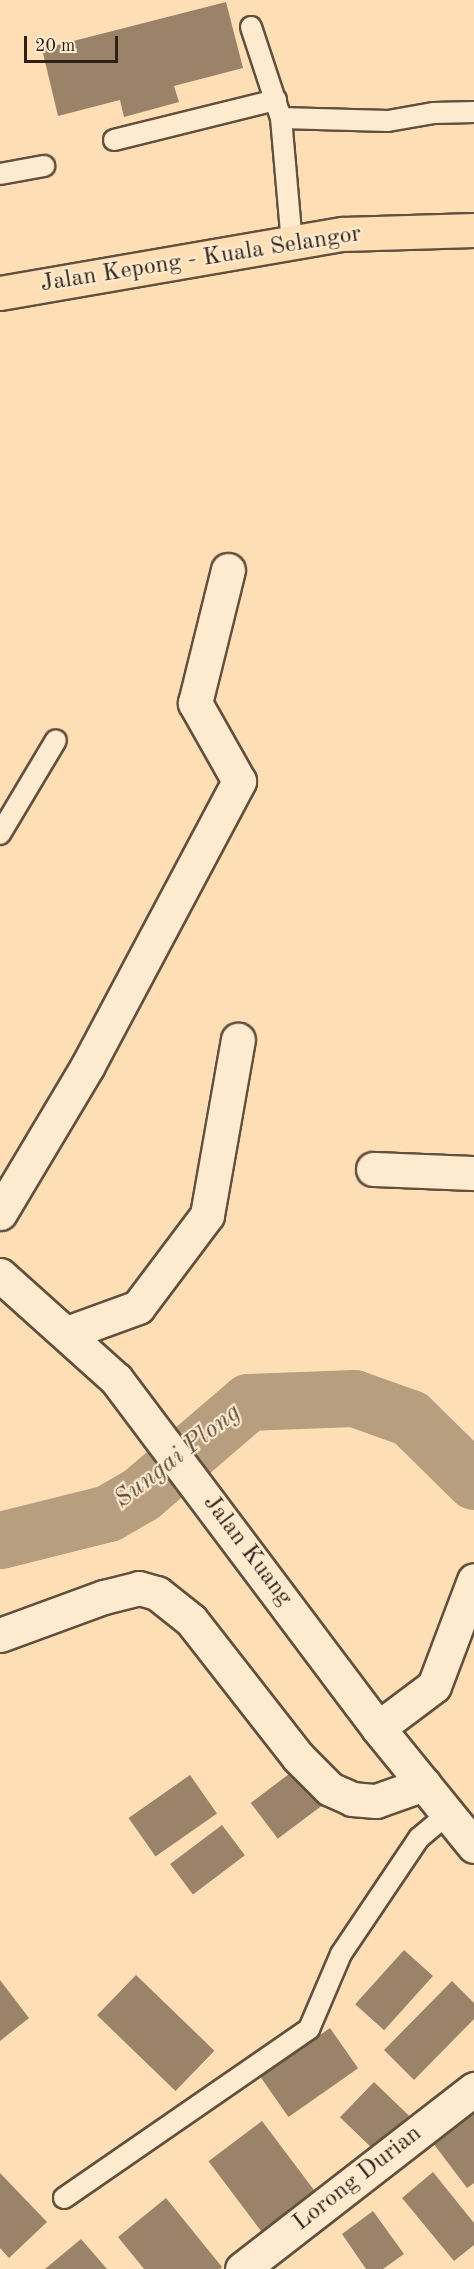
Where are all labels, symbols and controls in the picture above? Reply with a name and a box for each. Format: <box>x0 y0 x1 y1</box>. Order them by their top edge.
scale bar <box>27 24 122 62</box>
text: 20 m <box>35 37 75 55</box>
street label: Jalan Kepong - Kuala Selangor <box>39 220 363 300</box>
water label: Sungai Plong <box>108 1398 248 1516</box>
street label: Jalan Kuang <box>196 1490 298 1612</box>
street label: Lorong Durian <box>288 2120 428 2238</box>

